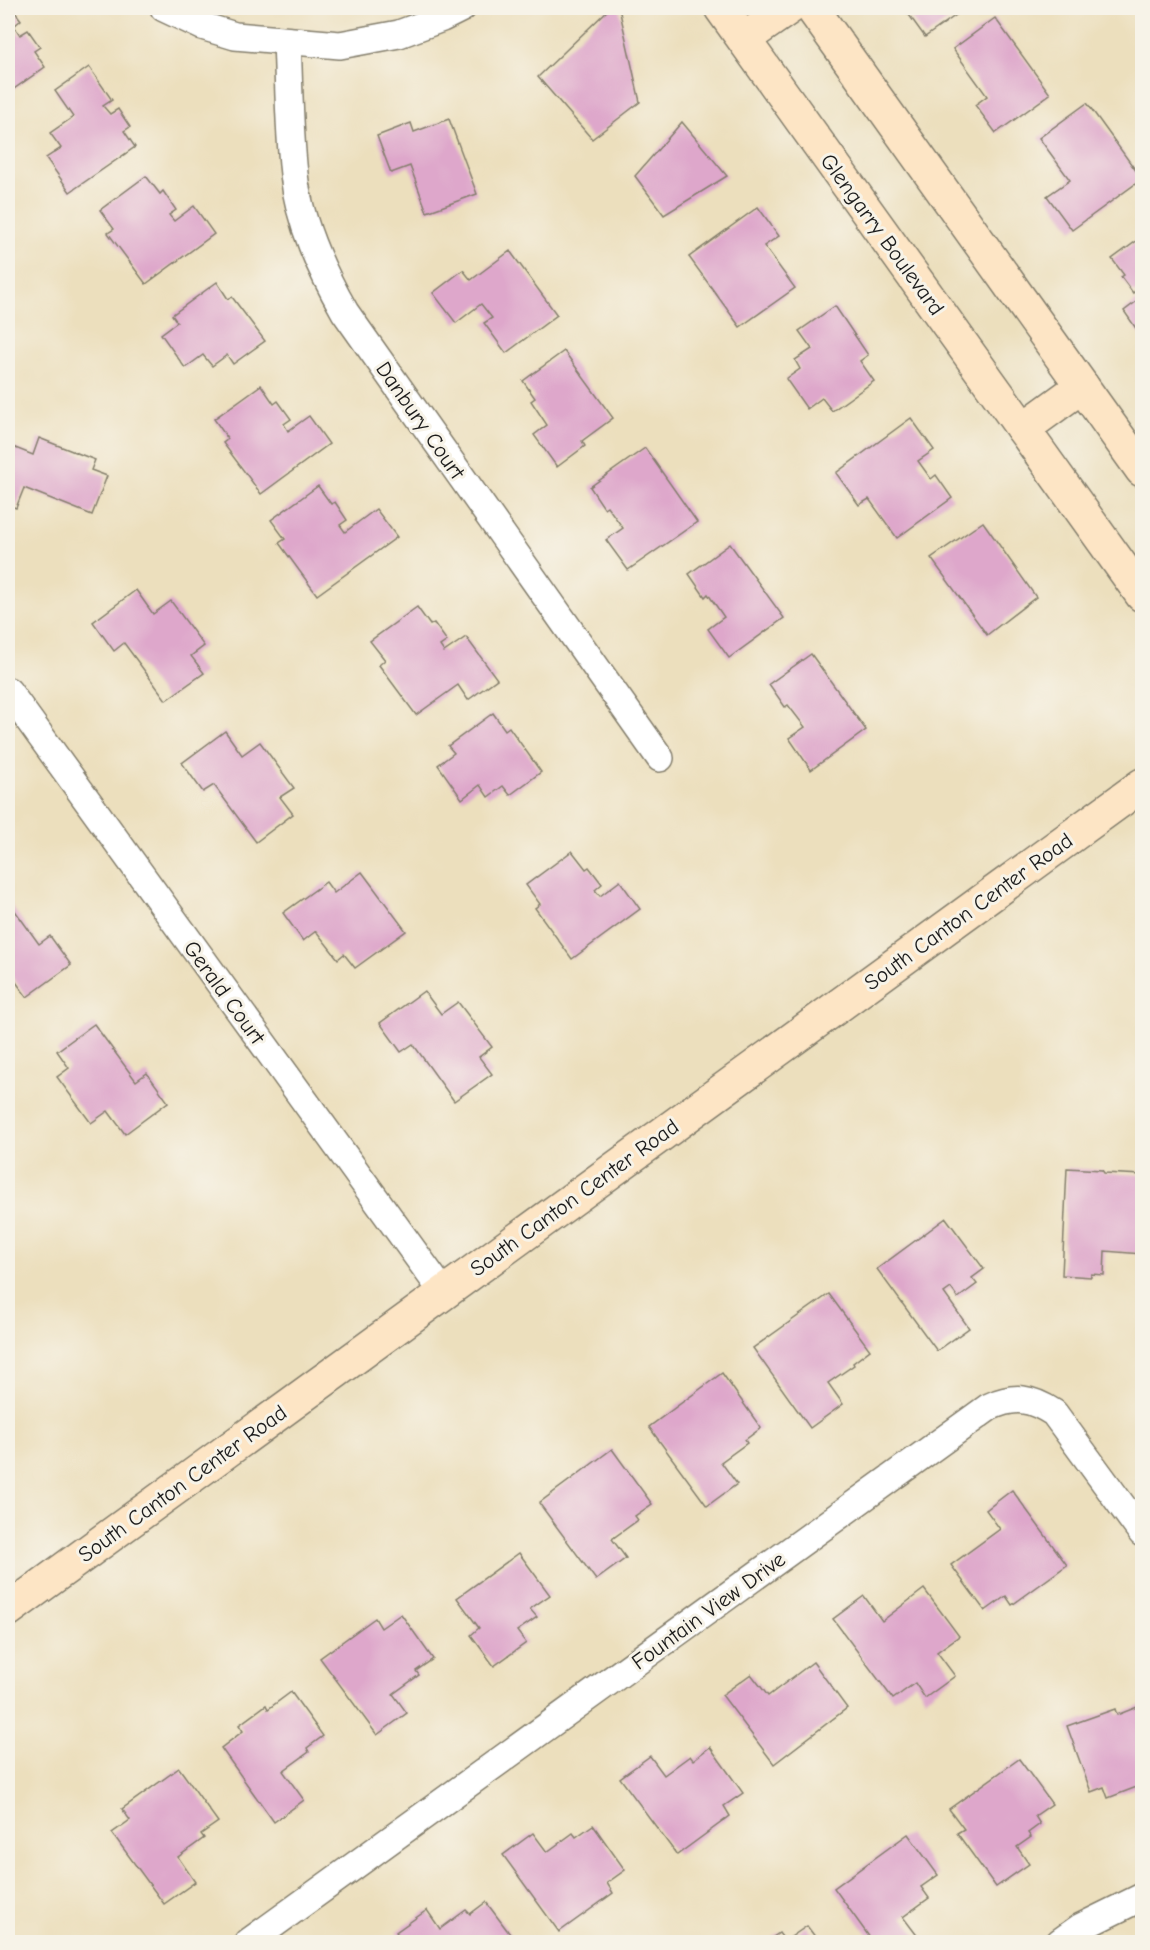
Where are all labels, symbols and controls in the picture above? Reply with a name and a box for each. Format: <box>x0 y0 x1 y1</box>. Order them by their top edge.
street label: Glengarry Boulevard <box>815 149 950 321</box>
street label: Danbury Court <box>370 357 471 485</box>
street label: South Canton Center Road <box>859 827 1078 996</box>
street label: Gerald Court <box>178 936 271 1050</box>
street label: South Canton Center Road <box>465 1113 684 1282</box>
street label: South Canton Center Road <box>73 1399 292 1568</box>
street label: Fountain View Drive <box>627 1546 791 1675</box>

